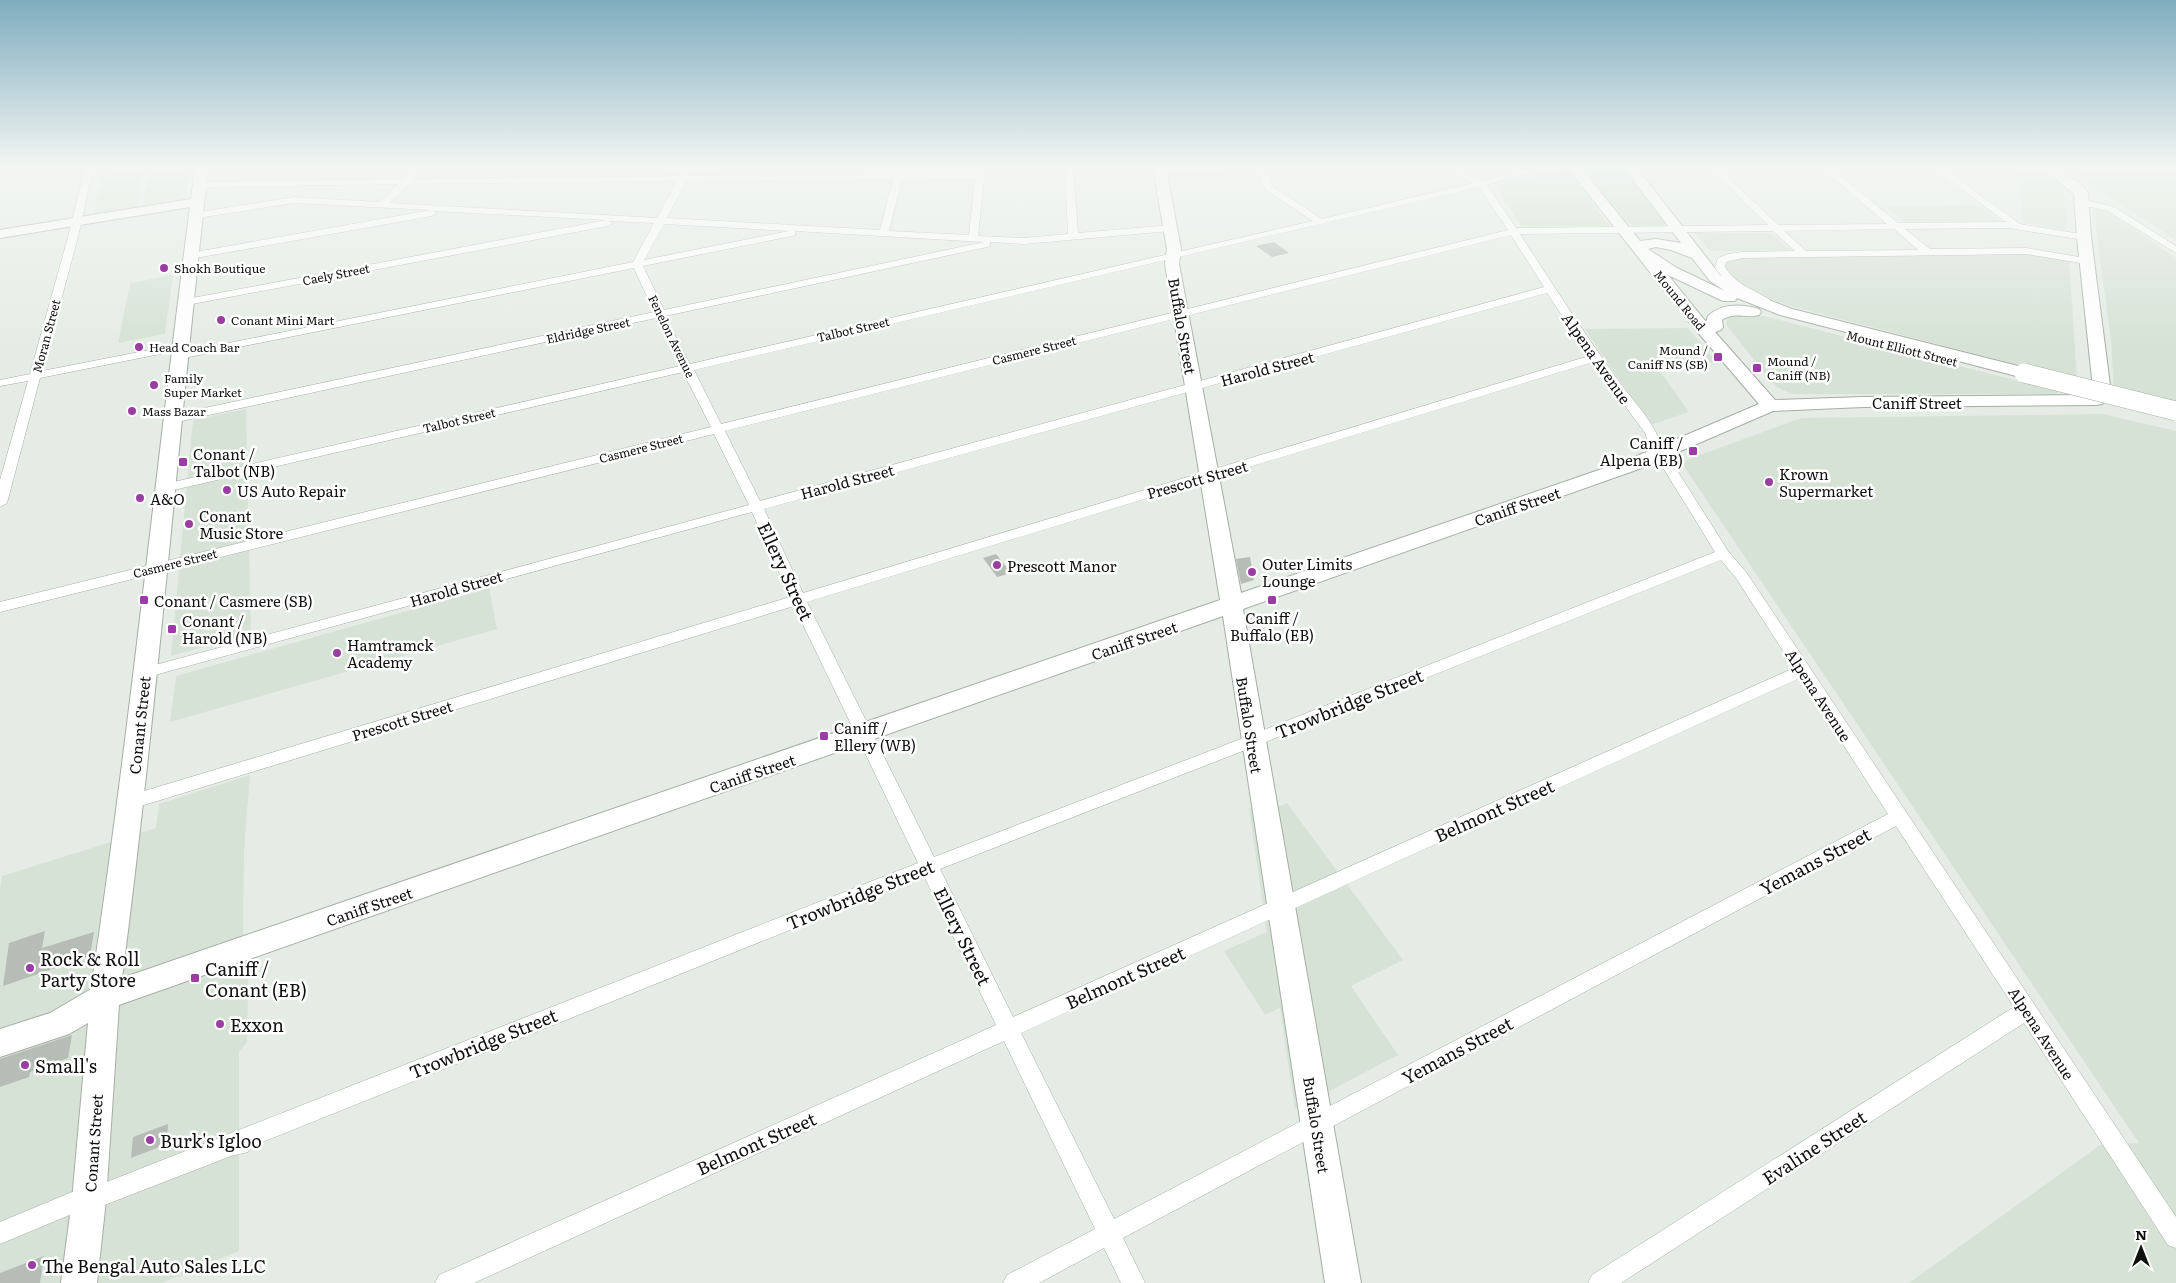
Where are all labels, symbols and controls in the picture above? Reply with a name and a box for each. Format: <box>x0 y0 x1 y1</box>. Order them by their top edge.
place label: Shokh Boutique <box>174 259 265 277</box>
street label: Caely Street <box>301 259 371 289</box>
marker: Shokh Boutique <box>158 262 170 274</box>
street label: Mound Road <box>1650 266 1710 335</box>
street label: Buffalo Street <box>1163 276 1203 376</box>
street label: Fenelon Avenue <box>644 292 700 380</box>
street label: Moran Street <box>28 297 64 375</box>
street label: Alpena Avenue <box>1557 308 1637 408</box>
place label: Conant Mini Mart <box>231 311 334 329</box>
street label: Eldridge Street <box>544 312 632 348</box>
street label: Talbot Street <box>815 312 891 346</box>
marker: Conant Mini Mart <box>215 314 227 326</box>
street label: Mount Elliott Street <box>1844 325 1960 371</box>
street label: Casmere Street <box>990 331 1078 369</box>
place label: Head Coach Bar <box>149 338 240 356</box>
marker: Head Coach Bar <box>133 341 145 353</box>
place label: Mound / Caniff NS (SB) <box>1628 341 1708 373</box>
street label: Harold Street <box>1218 344 1316 392</box>
marker: Mound / Caniff NS (SB) <box>1712 351 1724 363</box>
place label: Mound / Caniff (NB) <box>1767 352 1830 384</box>
marker: Mound / Caniff (NB) <box>1751 362 1763 374</box>
place label: Family Super Market <box>164 369 242 401</box>
marker: Family Super Market <box>148 379 160 391</box>
street label: Caniff Street <box>1872 391 1962 414</box>
place label: Mass Bazar <box>142 402 206 420</box>
street label: Talbot Street <box>421 403 497 437</box>
marker: Mass Bazar <box>126 405 138 417</box>
street label: Casmere Street <box>597 429 685 467</box>
place label: Caniff / Alpena (EB) <box>1600 431 1684 471</box>
place label: Conant / Talbot (NB) <box>193 442 275 482</box>
marker: Caniff / Alpena (EB) <box>1687 445 1699 457</box>
street label: Prescott Street <box>1144 454 1250 504</box>
marker: Conant / Talbot (NB) <box>177 456 189 468</box>
street label: Harold Street <box>798 457 896 505</box>
place label: Krown Supermarket <box>1779 462 1873 502</box>
marker: Krown Supermarket <box>1763 476 1775 488</box>
place label: US Auto Repair <box>237 479 346 502</box>
street label: Caniff Street <box>1471 480 1563 532</box>
marker: US Auto Repair <box>221 484 233 496</box>
place label: A&O <box>150 487 185 510</box>
marker: A&O <box>134 492 146 504</box>
place label: Conant Music Store <box>199 504 283 544</box>
street label: Ellery Street <box>751 517 821 626</box>
marker: Conant Music Store <box>183 518 195 530</box>
street label: Casmere Street <box>131 544 219 582</box>
place label: Outer Limits Lounge <box>1262 552 1353 592</box>
place label: Prescott Manor <box>1007 554 1117 577</box>
marker: Prescott Manor <box>991 559 1003 571</box>
street label: Harold Street <box>407 564 505 612</box>
marker: Outer Limits Lounge <box>1246 566 1258 578</box>
place label: Conant / Casmere (SB) <box>154 589 313 612</box>
marker: Conant / Casmere (SB) <box>138 594 150 606</box>
marker: Caniff / Buffalo (EB) <box>1266 594 1278 606</box>
place label: Caniff / Buffalo (EB) <box>1230 606 1314 646</box>
place label: Conant / Harold (NB) <box>182 609 267 649</box>
street label: Caniff Street <box>1088 614 1180 666</box>
marker: Conant / Harold (NB) <box>166 623 178 635</box>
place label: Hamtramck Academy <box>347 633 434 673</box>
street label: Alpena Avenue <box>1780 644 1858 746</box>
marker: Hamtramck Academy <box>331 647 343 659</box>
street label: Trowbridge Street <box>1271 661 1428 745</box>
street label: Conant Street <box>122 675 156 775</box>
street label: Buffalo Street <box>1231 675 1269 775</box>
street label: Prescott Street <box>349 694 455 746</box>
place label: Caniff / Ellery (WB) <box>834 716 916 756</box>
marker: Caniff / Ellery (WB) <box>818 730 830 742</box>
street label: Caniff Street <box>706 747 798 799</box>
street label: Belmont Street <box>1430 771 1559 848</box>
street label: Yemans Street <box>1755 820 1876 902</box>
street label: Trowbridge Street <box>782 852 939 936</box>
street label: Caniff Street <box>323 880 415 932</box>
street label: Ellery Street <box>928 882 999 990</box>
street label: Belmont Street <box>1061 938 1190 1015</box>
place label: Rock & Roll Party Store <box>40 945 140 993</box>
place label: Caniff / Conant (EB) <box>205 955 307 1003</box>
marker: Rock & Roll Party Store <box>24 962 36 974</box>
marker: Caniff / Conant (EB) <box>189 972 201 984</box>
street label: Alpena Avenue <box>2003 982 2081 1084</box>
street label: Trowbridge Street <box>405 1001 562 1085</box>
street label: Yemans Street <box>1397 1009 1518 1091</box>
place label: Exxon <box>230 1011 284 1038</box>
marker: Exxon <box>214 1018 226 1030</box>
place label: Small's <box>35 1052 97 1079</box>
marker: Small's <box>19 1059 31 1071</box>
street label: Buffalo Street <box>1298 1075 1336 1175</box>
street label: Conant Street <box>78 1093 108 1193</box>
street label: Evaline Street <box>1757 1103 1872 1191</box>
street label: Belmont Street <box>692 1104 821 1181</box>
place label: Burk's Igloo <box>160 1127 262 1154</box>
marker: Burk's Igloo <box>144 1134 156 1146</box>
north arrow <box>2116 1223 2166 1273</box>
text: N <box>2135 1224 2147 1244</box>
place label: The Bengal Auto Sales LLC <box>42 1252 266 1279</box>
marker: The Bengal Auto Sales LLC <box>26 1259 38 1271</box>

